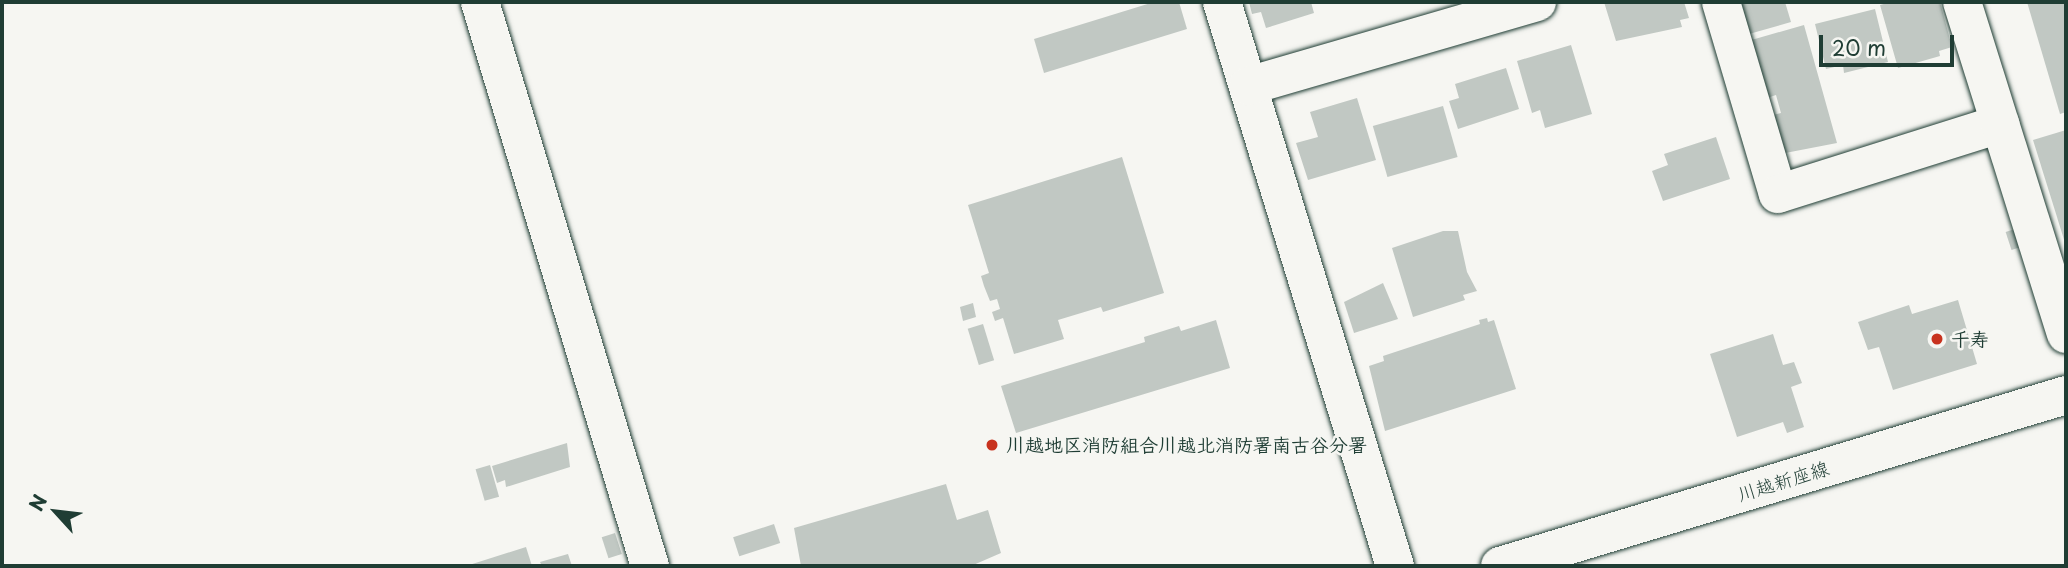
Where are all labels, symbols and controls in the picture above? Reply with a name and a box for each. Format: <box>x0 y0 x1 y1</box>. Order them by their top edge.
scale bar <box>1823 21 1958 65</box>
text: 20 m <box>1832 31 1886 63</box>
place label: 千寿 <box>1951 328 1989 350</box>
marker: 千寿 <box>1929 331 1945 347</box>
place label: 川越地区消防組合川越北消防署南古谷分署 <box>1006 434 1367 456</box>
marker: 川越地区消防組合川越北消防署南古谷分署 <box>984 437 1000 453</box>
street label: 川越新座線 <box>1734 456 1832 506</box>
north arrow <box>21 477 91 547</box>
text: N <box>21 489 53 516</box>

